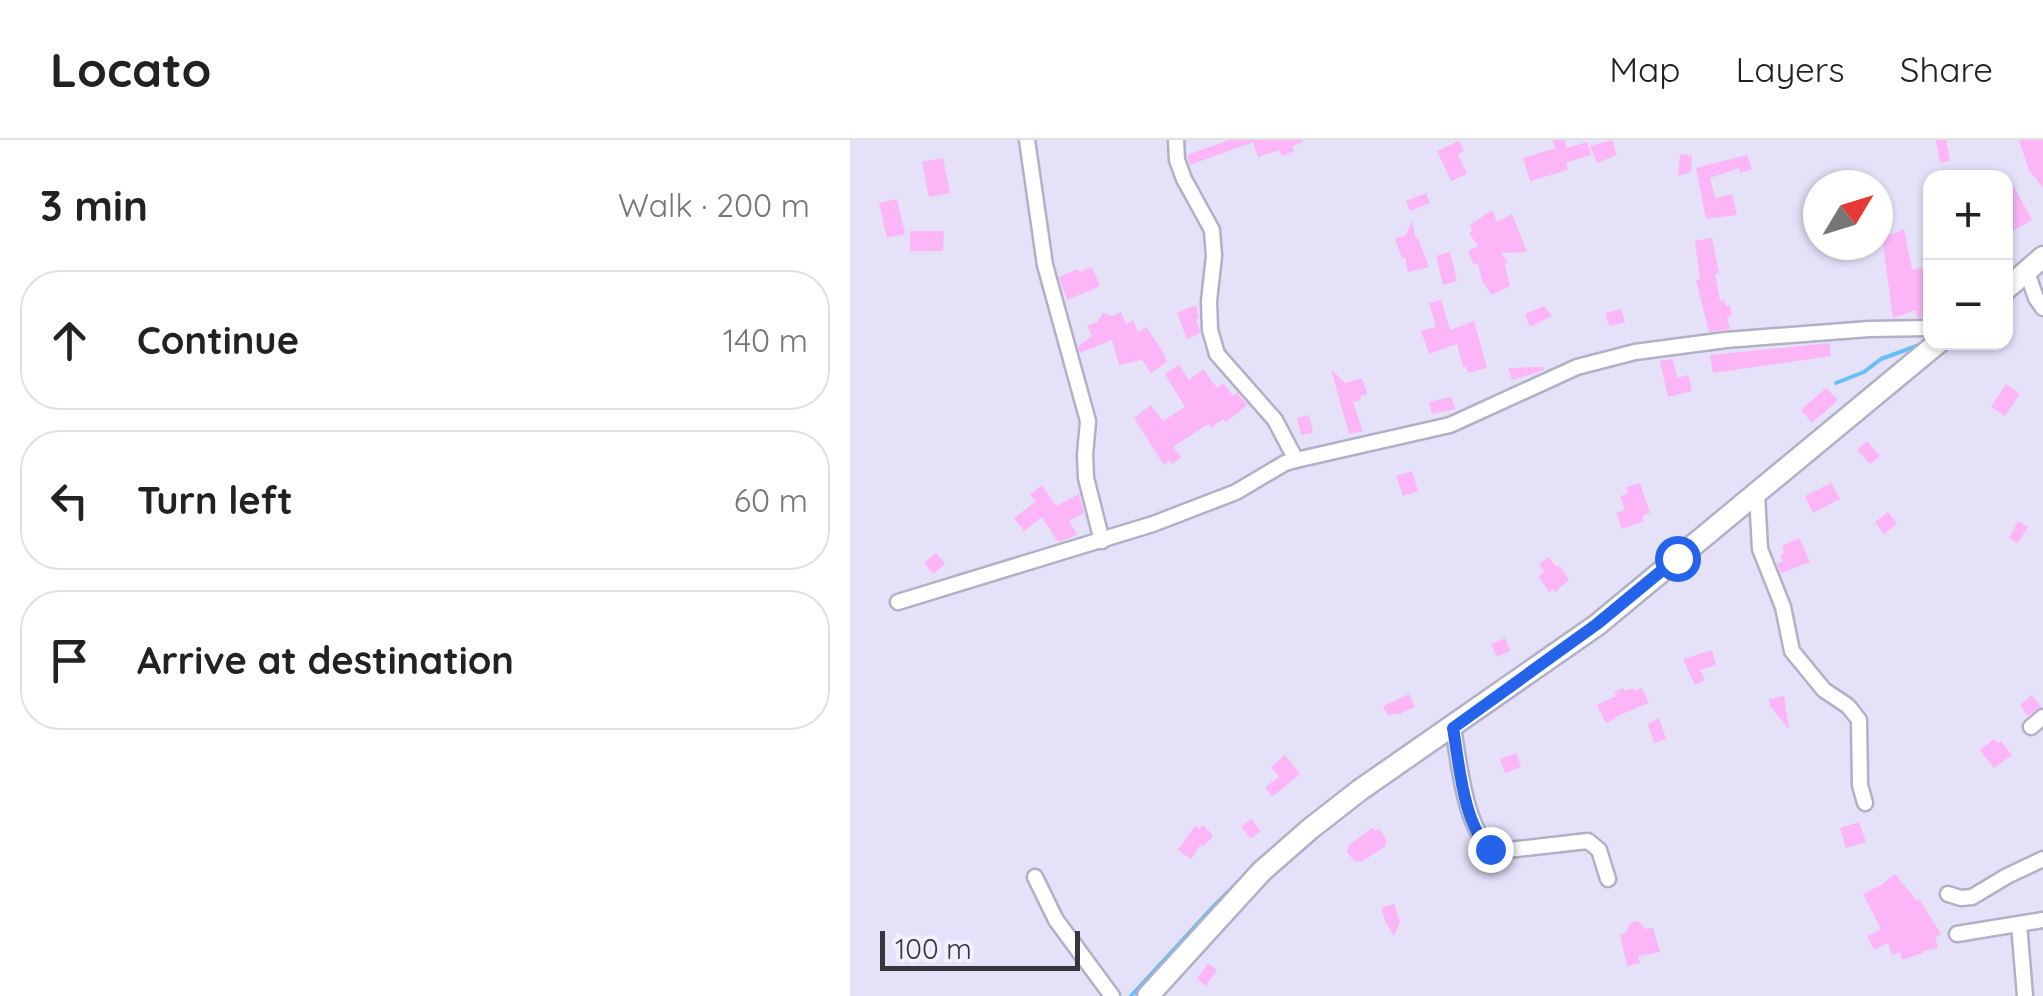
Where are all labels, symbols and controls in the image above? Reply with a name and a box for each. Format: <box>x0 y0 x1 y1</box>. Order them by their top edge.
text: Locato <box>50 39 211 99</box>
text: Map <box>1609 47 1681 91</box>
text: Layers <box>1736 47 1845 91</box>
text: Share <box>1900 47 1993 91</box>
north arrow <box>1803 170 1893 260</box>
map controls <box>1923 170 2013 350</box>
button: + <box>1923 170 2013 260</box>
text: 3 min <box>40 179 148 232</box>
text: Walk · 200 m <box>618 185 810 225</box>
button: − <box>1923 260 2013 350</box>
icon: ahead <box>42 313 97 368</box>
text: Continue <box>137 316 299 364</box>
text: 140 m <box>723 320 808 360</box>
icon: left <box>42 473 97 528</box>
text: Turn left <box>137 476 293 524</box>
text: 60 m <box>734 480 808 520</box>
route start <box>1655 536 1701 582</box>
icon: arrive <box>42 633 97 688</box>
text: Arrive at destination <box>137 636 514 684</box>
route end <box>1468 827 1514 873</box>
scale bar <box>880 926 1080 970</box>
text: 100 m <box>895 931 972 966</box>

